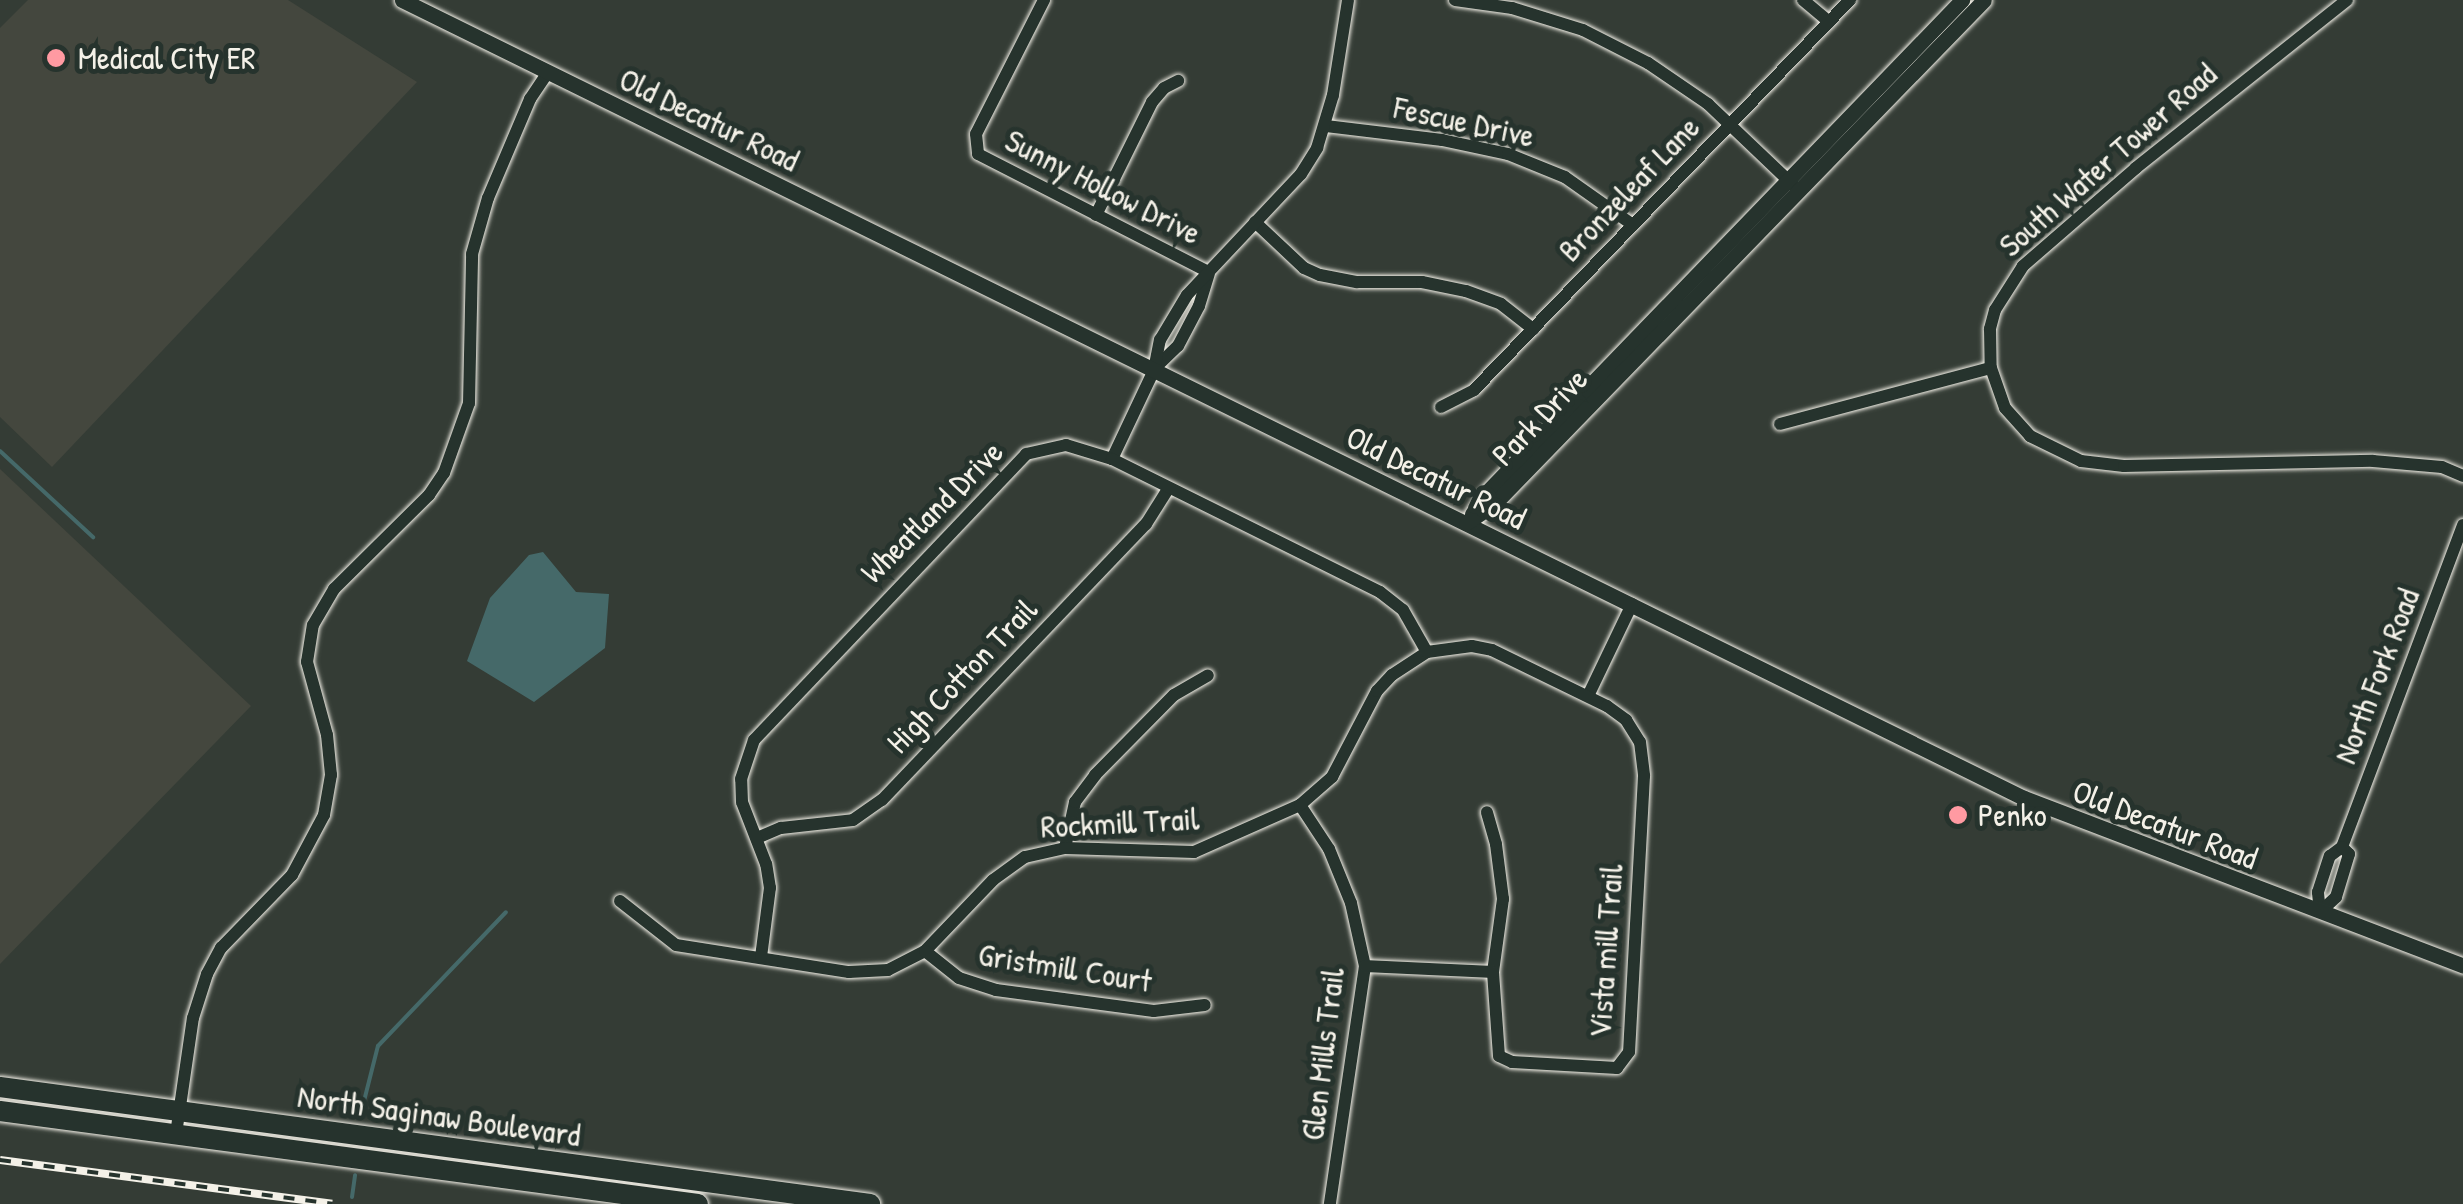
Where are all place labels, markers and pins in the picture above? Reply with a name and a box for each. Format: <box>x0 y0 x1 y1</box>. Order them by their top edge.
place label: Medical City ER <box>78 39 256 77</box>
marker: Medical City ER <box>43 45 69 71</box>
place label: Penko <box>1978 796 2047 834</box>
marker: Penko <box>1947 804 1969 826</box>

